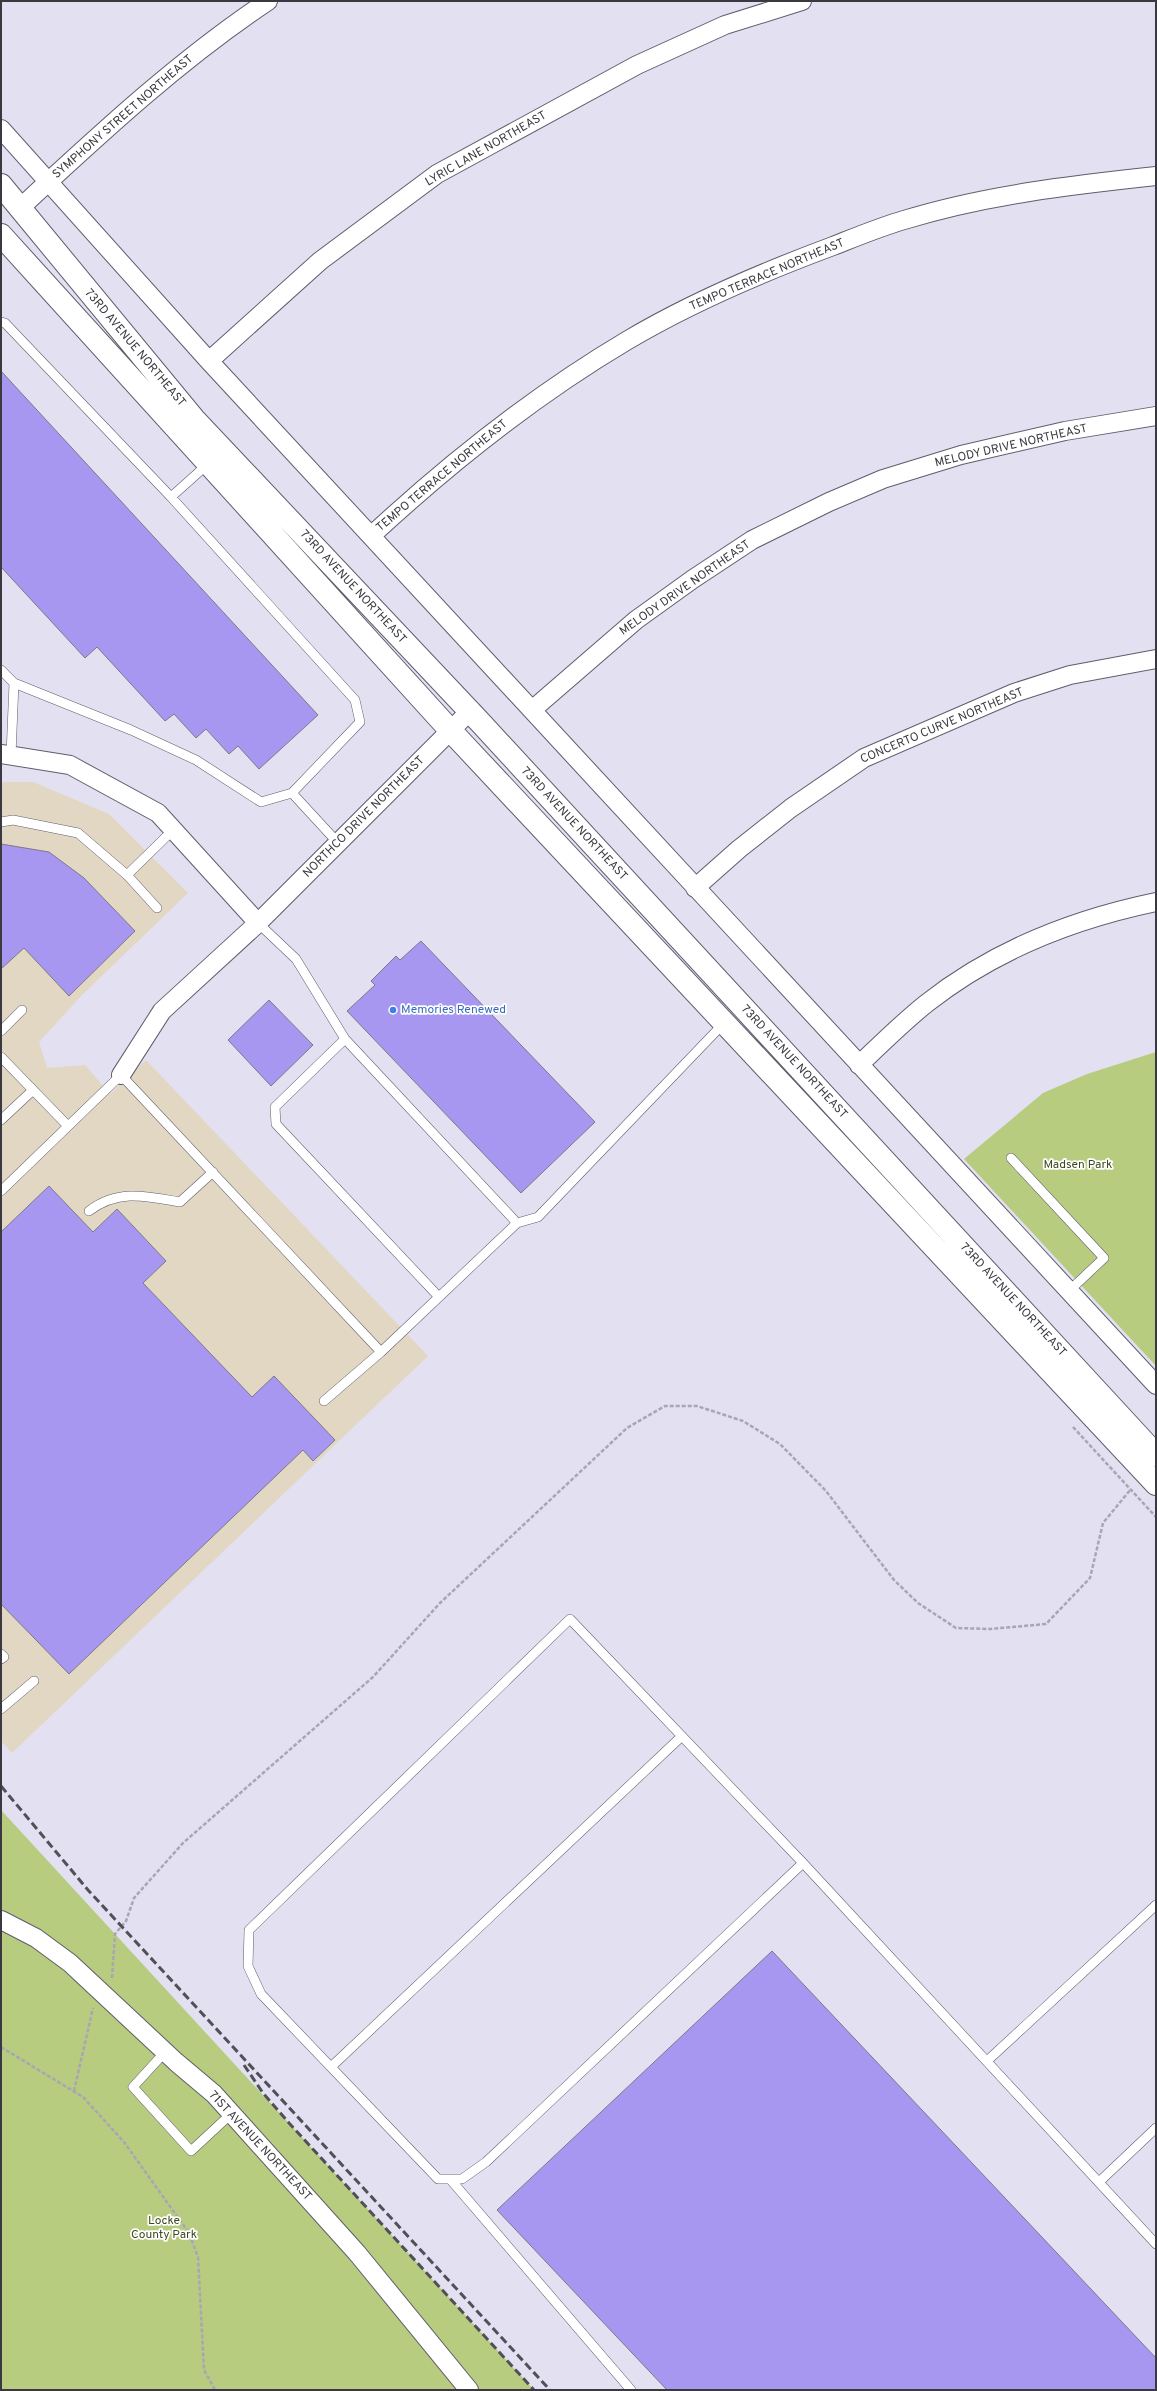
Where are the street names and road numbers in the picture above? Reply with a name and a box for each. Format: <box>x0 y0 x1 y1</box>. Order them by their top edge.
street label: SYMPHONY STREET NORTHEAST <box>49 51 197 183</box>
street label: LYRIC LANE NORTHEAST <box>422 108 550 190</box>
street label: TEMPO TERRACE NORTHEAST <box>687 235 847 315</box>
street label: 73RD AVENUE NORTHEAST <box>81 286 189 410</box>
street label: TEMPO TERRACE NORTHEAST <box>373 416 511 536</box>
street label: MELODY DRIVE NORTHEAST <box>933 421 1089 471</box>
street label: 73RD AVENUE NORTHEAST <box>296 527 410 647</box>
street label: MELODY DRIVE NORTHEAST <box>616 537 754 639</box>
street label: CONCERTO CURVE NORTHEAST <box>858 684 1026 768</box>
street label: NORTHCO DRIVE NORTHEAST <box>300 753 428 881</box>
street label: 73RD AVENUE NORTHEAST <box>517 764 631 884</box>
street label: 73RD AVENUE NORTHEAST <box>737 1002 851 1122</box>
street label: 73RD AVENUE NORTHEAST <box>956 1240 1070 1360</box>
street label: 71ST AVENUE NORTHEAST <box>205 2088 315 2204</box>

